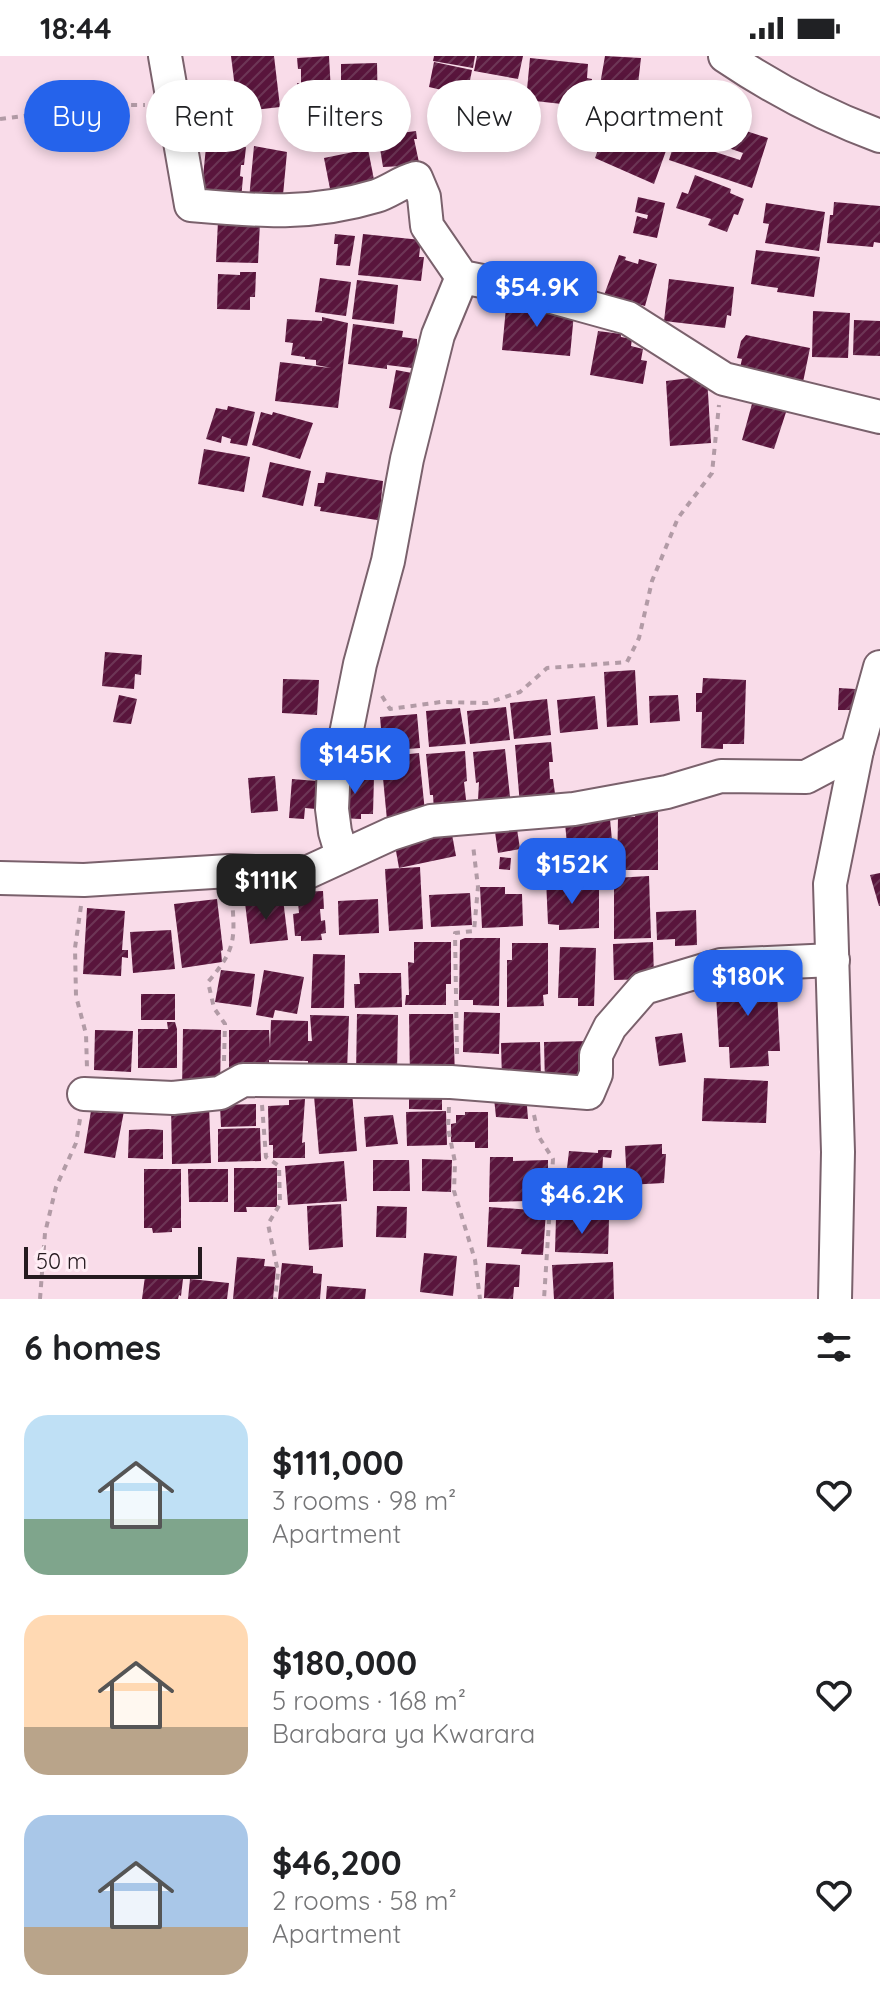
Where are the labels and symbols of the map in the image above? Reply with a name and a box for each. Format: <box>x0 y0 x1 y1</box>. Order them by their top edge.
pin: $54.9K <box>472 261 602 329</box>
pin: $145K <box>299 728 411 796</box>
pin: $152K <box>516 838 628 906</box>
pin: $111K <box>210 854 322 922</box>
pin: $180K <box>692 950 804 1018</box>
pin: $46.2K <box>517 1168 647 1236</box>
scale bar <box>24 1243 202 1279</box>

